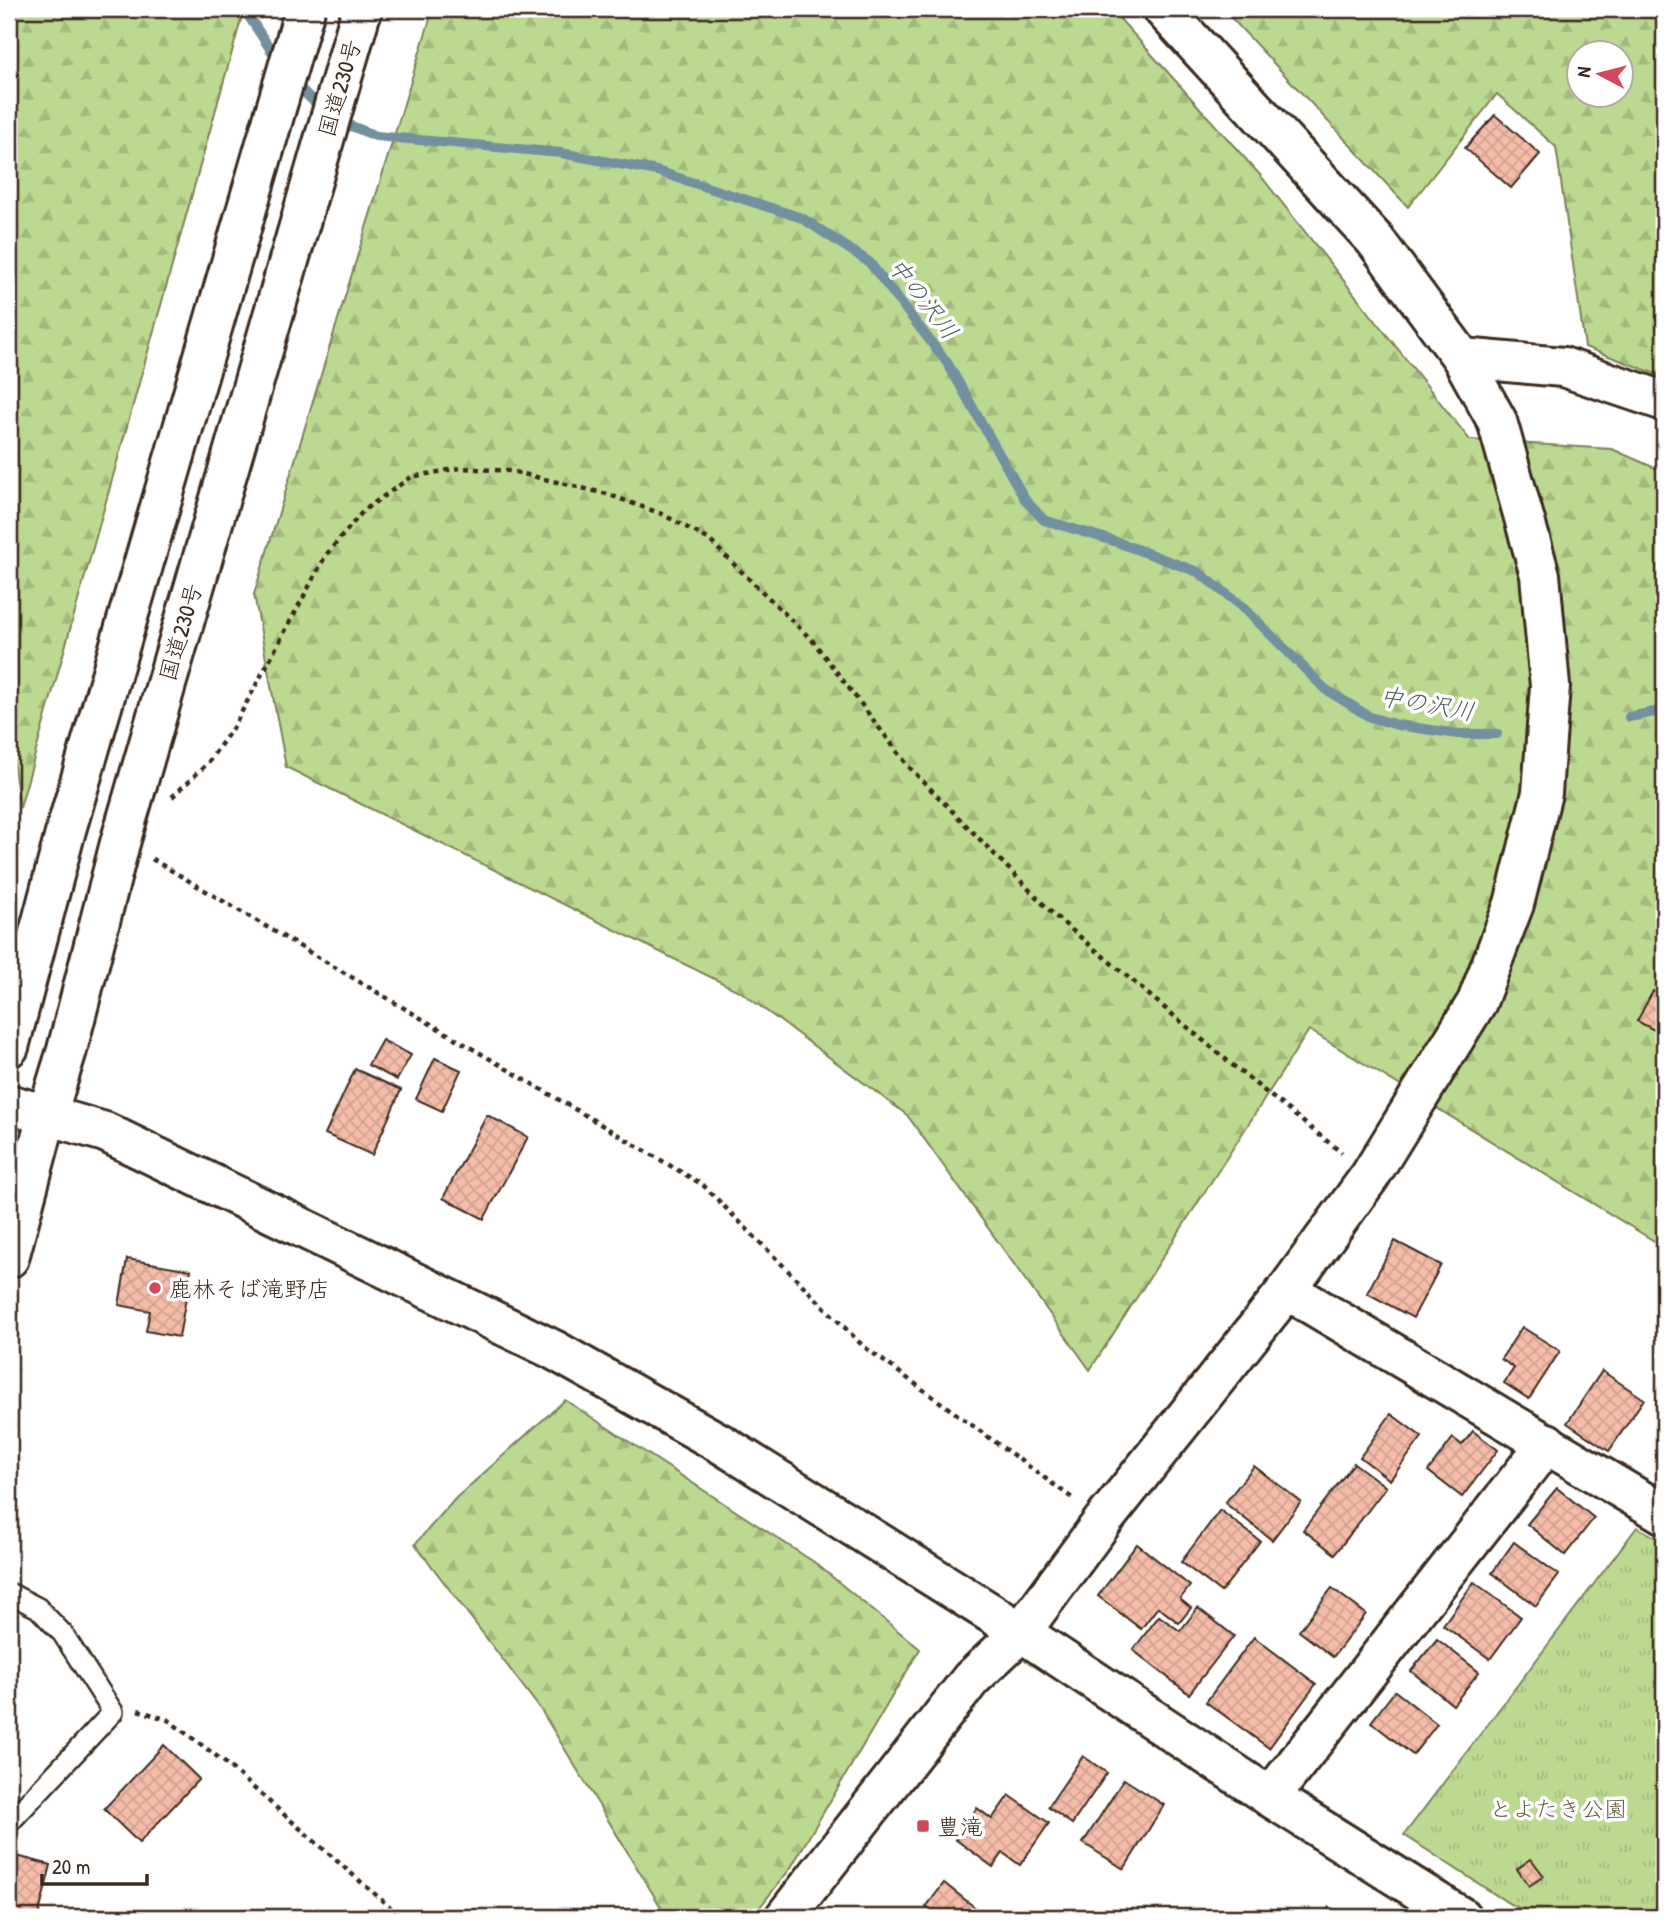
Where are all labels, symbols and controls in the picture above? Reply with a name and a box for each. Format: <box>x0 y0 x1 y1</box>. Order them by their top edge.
street label: 国道230号 <box>310 35 368 141</box>
north arrow <box>1564 38 1634 108</box>
text: N <box>1570 65 1597 79</box>
water label: 中の沢川 <box>882 250 966 346</box>
street label: 国道230号 <box>151 579 209 685</box>
water label: 中の沢川 <box>1377 679 1477 727</box>
place label: 鹿林そば滝野店 <box>169 1273 330 1304</box>
marker: 鹿林そば滝野店 <box>147 1280 163 1296</box>
park label: とよたき公園 <box>1489 1793 1627 1824</box>
place label: 豊滝 <box>937 1811 983 1842</box>
marker: 豊滝 <box>915 1818 931 1834</box>
scale bar <box>42 1842 147 1886</box>
text: 20 m <box>52 1852 90 1881</box>

